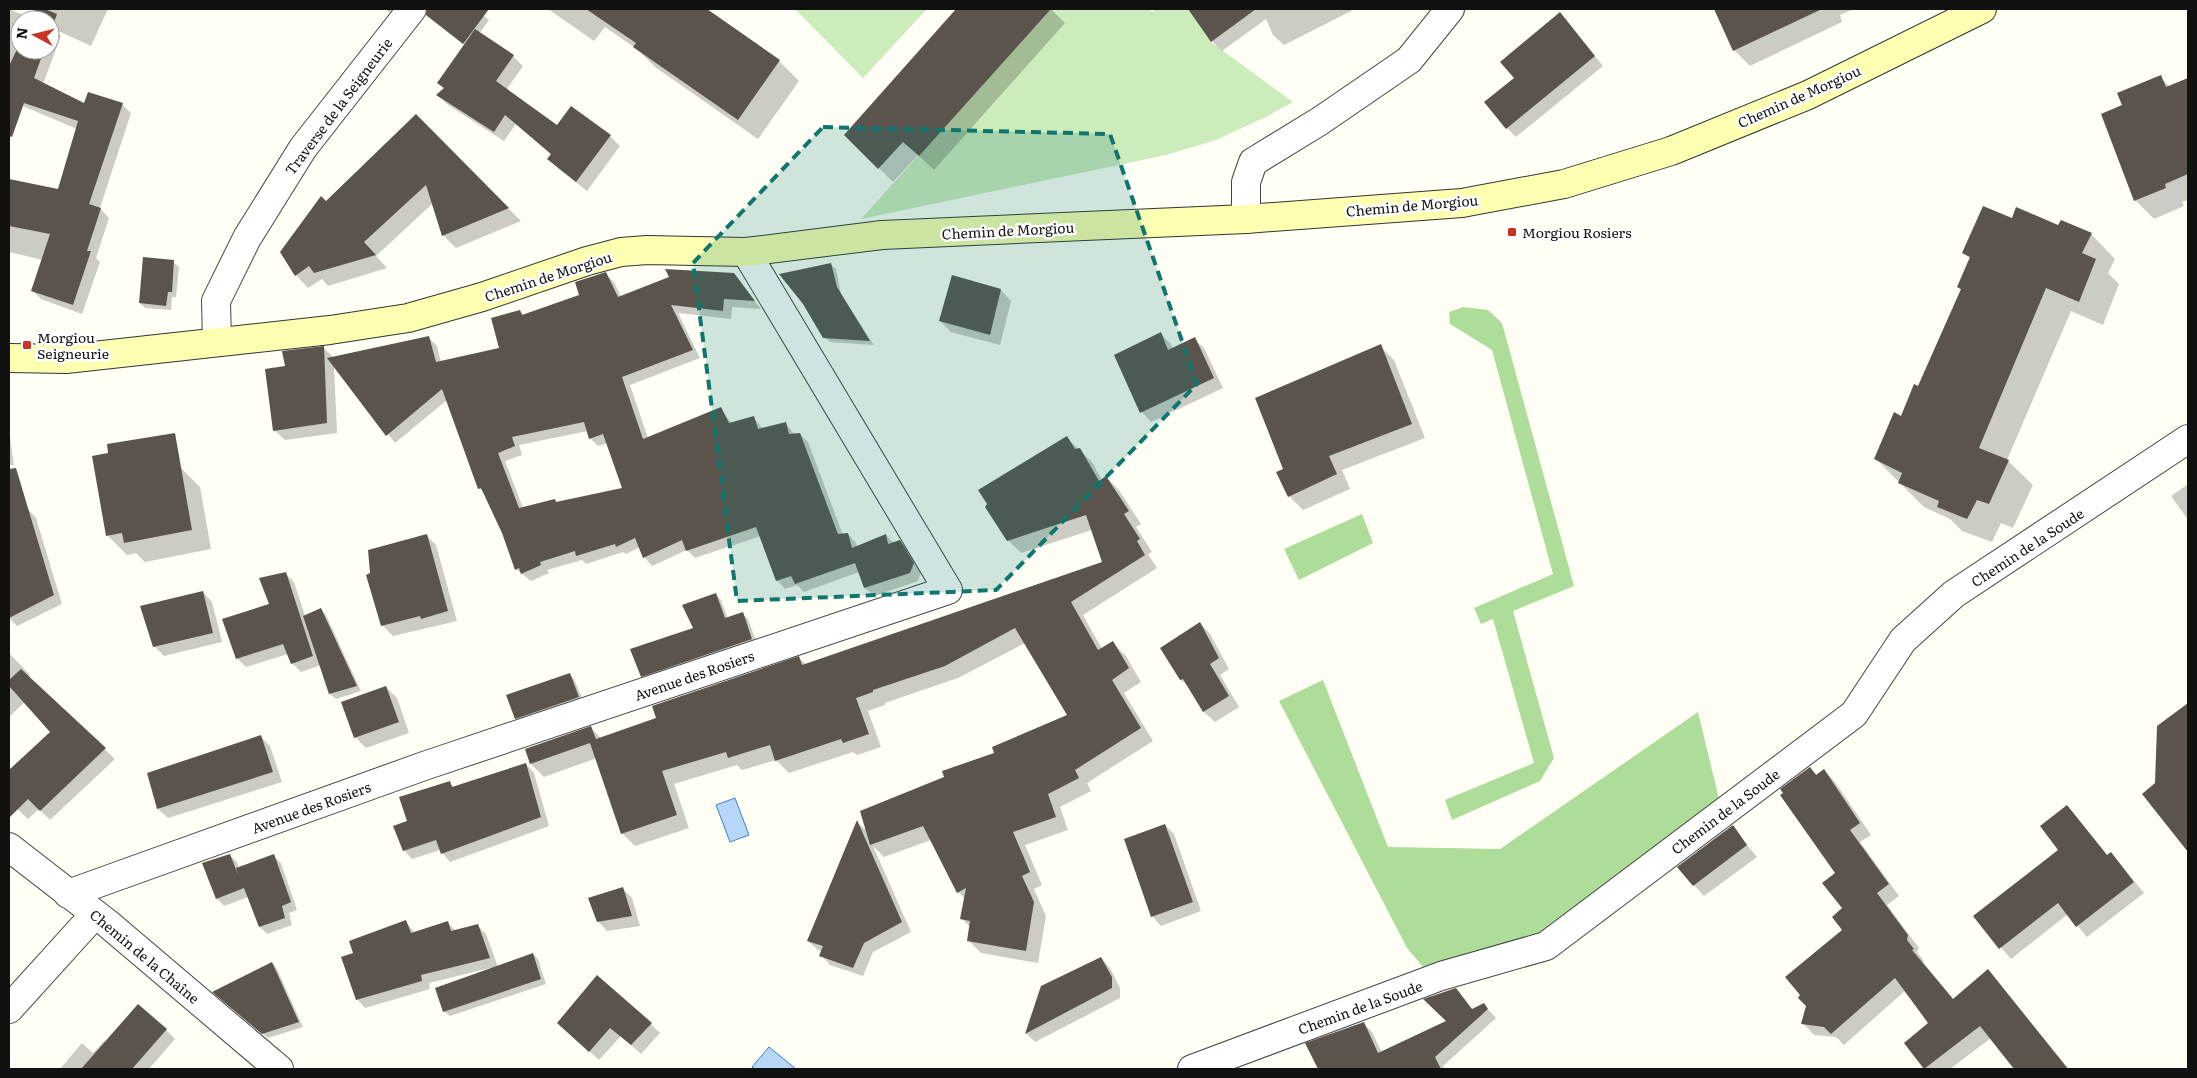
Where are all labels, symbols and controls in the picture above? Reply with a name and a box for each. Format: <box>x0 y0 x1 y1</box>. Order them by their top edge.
north arrow <box>10 10 60 60</box>
text: N <box>10 26 32 40</box>
street label: Traverse de la Seigneurie <box>280 33 396 179</box>
street label: Chemin de Morgiou <box>1734 60 1864 132</box>
street label: Chemin de Morgiou <box>1345 189 1479 221</box>
street label: Chemin de Morgiou <box>941 217 1075 243</box>
place label: Morgiou Rosiers <box>1522 222 1632 242</box>
marker: Morgiou Rosiers <box>1506 226 1518 238</box>
street label: Chemin de Morgiou <box>482 246 614 306</box>
place label: Morgiou Seigneurie <box>37 327 109 363</box>
marker: Morgiou Seigneurie <box>21 339 33 351</box>
street label: Chemin de la Soude <box>1967 503 2087 591</box>
street label: Avenue des Rosiers <box>631 645 757 705</box>
street label: Chemin de la Soude <box>1667 764 1783 858</box>
street label: Avenue des Rosiers <box>249 776 373 838</box>
street label: Chemin de la Chaîne <box>86 904 204 1008</box>
street label: Chemin de la Soude <box>1295 975 1425 1039</box>

